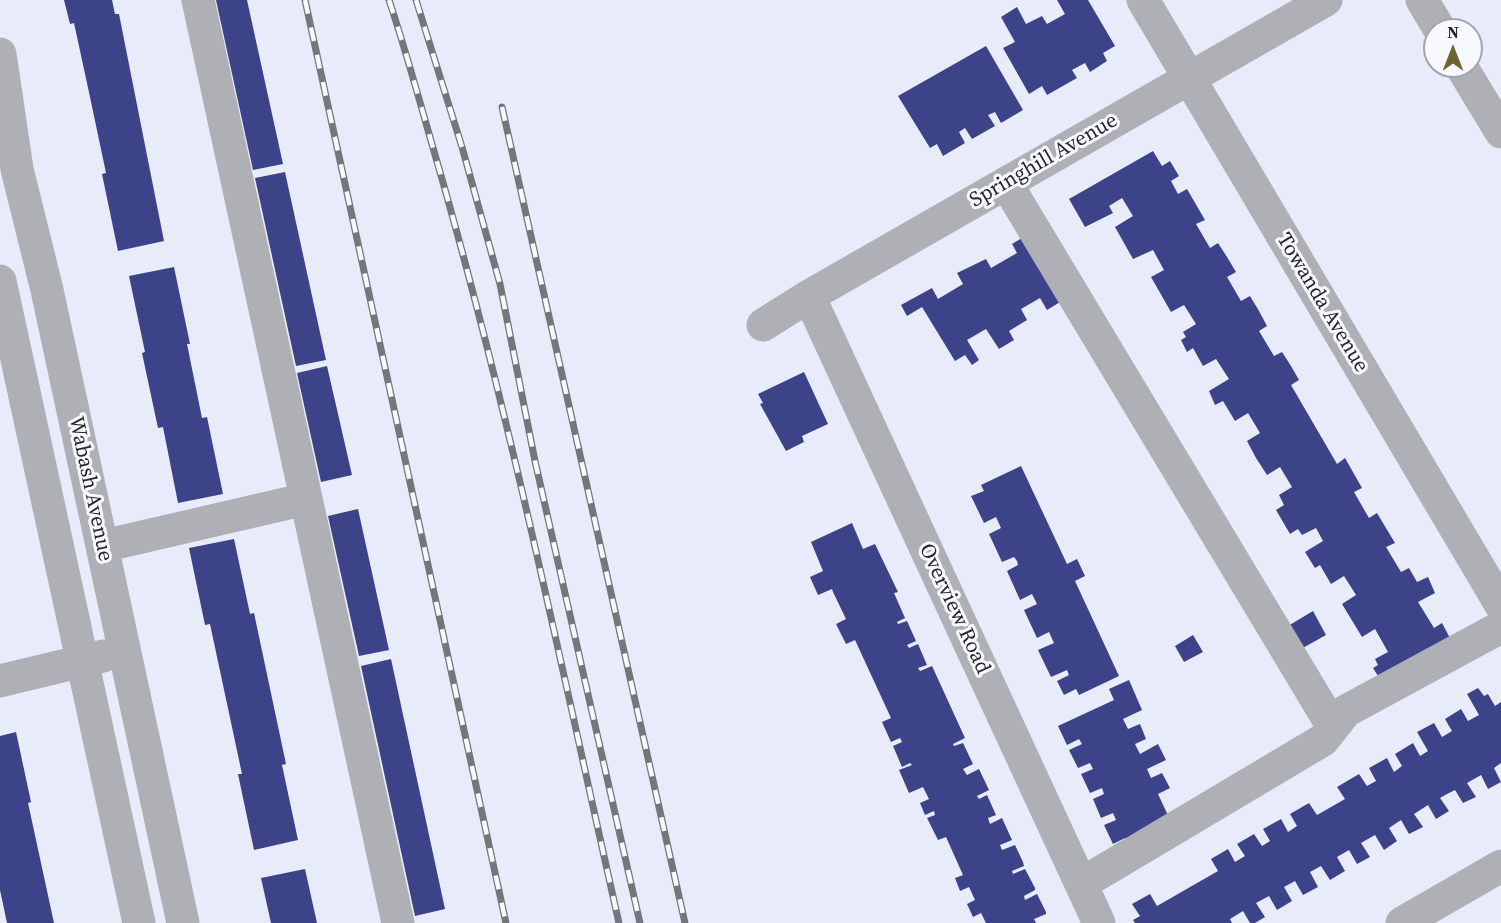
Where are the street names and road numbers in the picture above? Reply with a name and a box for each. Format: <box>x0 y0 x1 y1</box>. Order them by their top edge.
street label: Springhill Avenue <box>966 108 1122 214</box>
street label: Towanda Avenue <box>1271 229 1373 377</box>
street label: Wabash Avenue <box>62 414 118 564</box>
street label: Overview Road <box>913 540 995 678</box>

